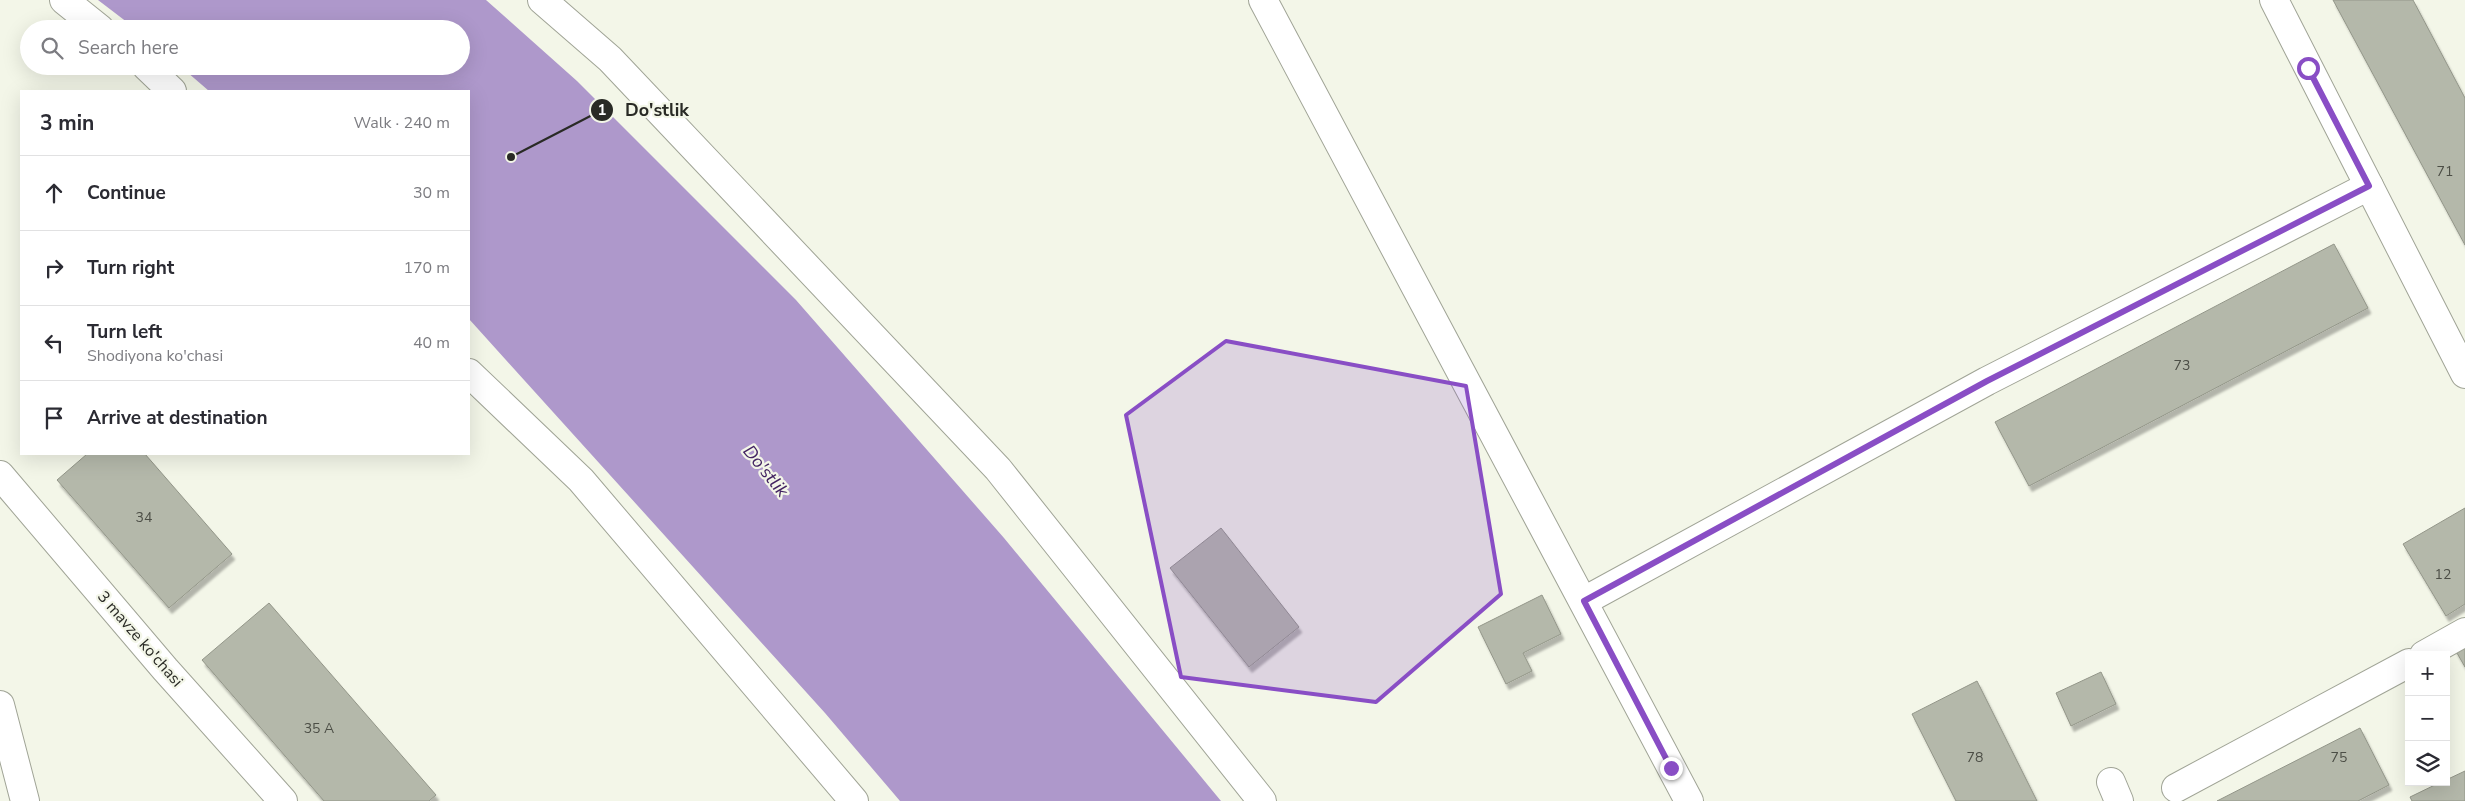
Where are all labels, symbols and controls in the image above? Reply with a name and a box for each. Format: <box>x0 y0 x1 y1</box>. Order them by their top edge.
search box <box>20 20 470 75</box>
icon: search <box>38 34 66 62</box>
text: Search here <box>78 35 179 61</box>
route start <box>2297 57 2320 80</box>
callout: Do'stlik <box>590 94 699 127</box>
text: Do'stlik <box>625 98 689 122</box>
text: 1 <box>597 100 607 120</box>
text: 3 min <box>40 109 94 137</box>
text: Walk · 240 m <box>354 112 450 134</box>
house number: 71 <box>2437 162 2453 181</box>
icon: ahead <box>40 179 68 207</box>
text: Continue <box>87 180 166 206</box>
text: 30 m <box>413 182 450 204</box>
icon: right <box>40 254 68 282</box>
text: Turn right <box>87 255 174 281</box>
text: 170 m <box>403 257 450 279</box>
text: Turn left <box>87 319 162 345</box>
icon: left <box>40 329 68 357</box>
text: 40 m <box>413 332 450 354</box>
text: Shodiyona ko'chasi <box>87 345 223 367</box>
house number: 73 <box>2174 356 2190 375</box>
icon: arrive <box>40 404 68 432</box>
text: Arrive at destination <box>87 405 268 431</box>
water label: Do'stlik <box>738 440 795 503</box>
house number: 34 <box>136 508 152 527</box>
house number: 12 <box>2435 565 2451 584</box>
street label: 3 mavze ko'chasi <box>92 586 188 692</box>
map controls <box>2405 651 2450 786</box>
button: + <box>2405 651 2450 696</box>
button: − <box>2405 696 2450 741</box>
house number: 35 А <box>304 719 334 738</box>
button: layers <box>2405 741 2450 786</box>
house number: 78 <box>1967 748 1983 767</box>
house number: 75 <box>2331 748 2347 767</box>
route end <box>1660 757 1683 780</box>

